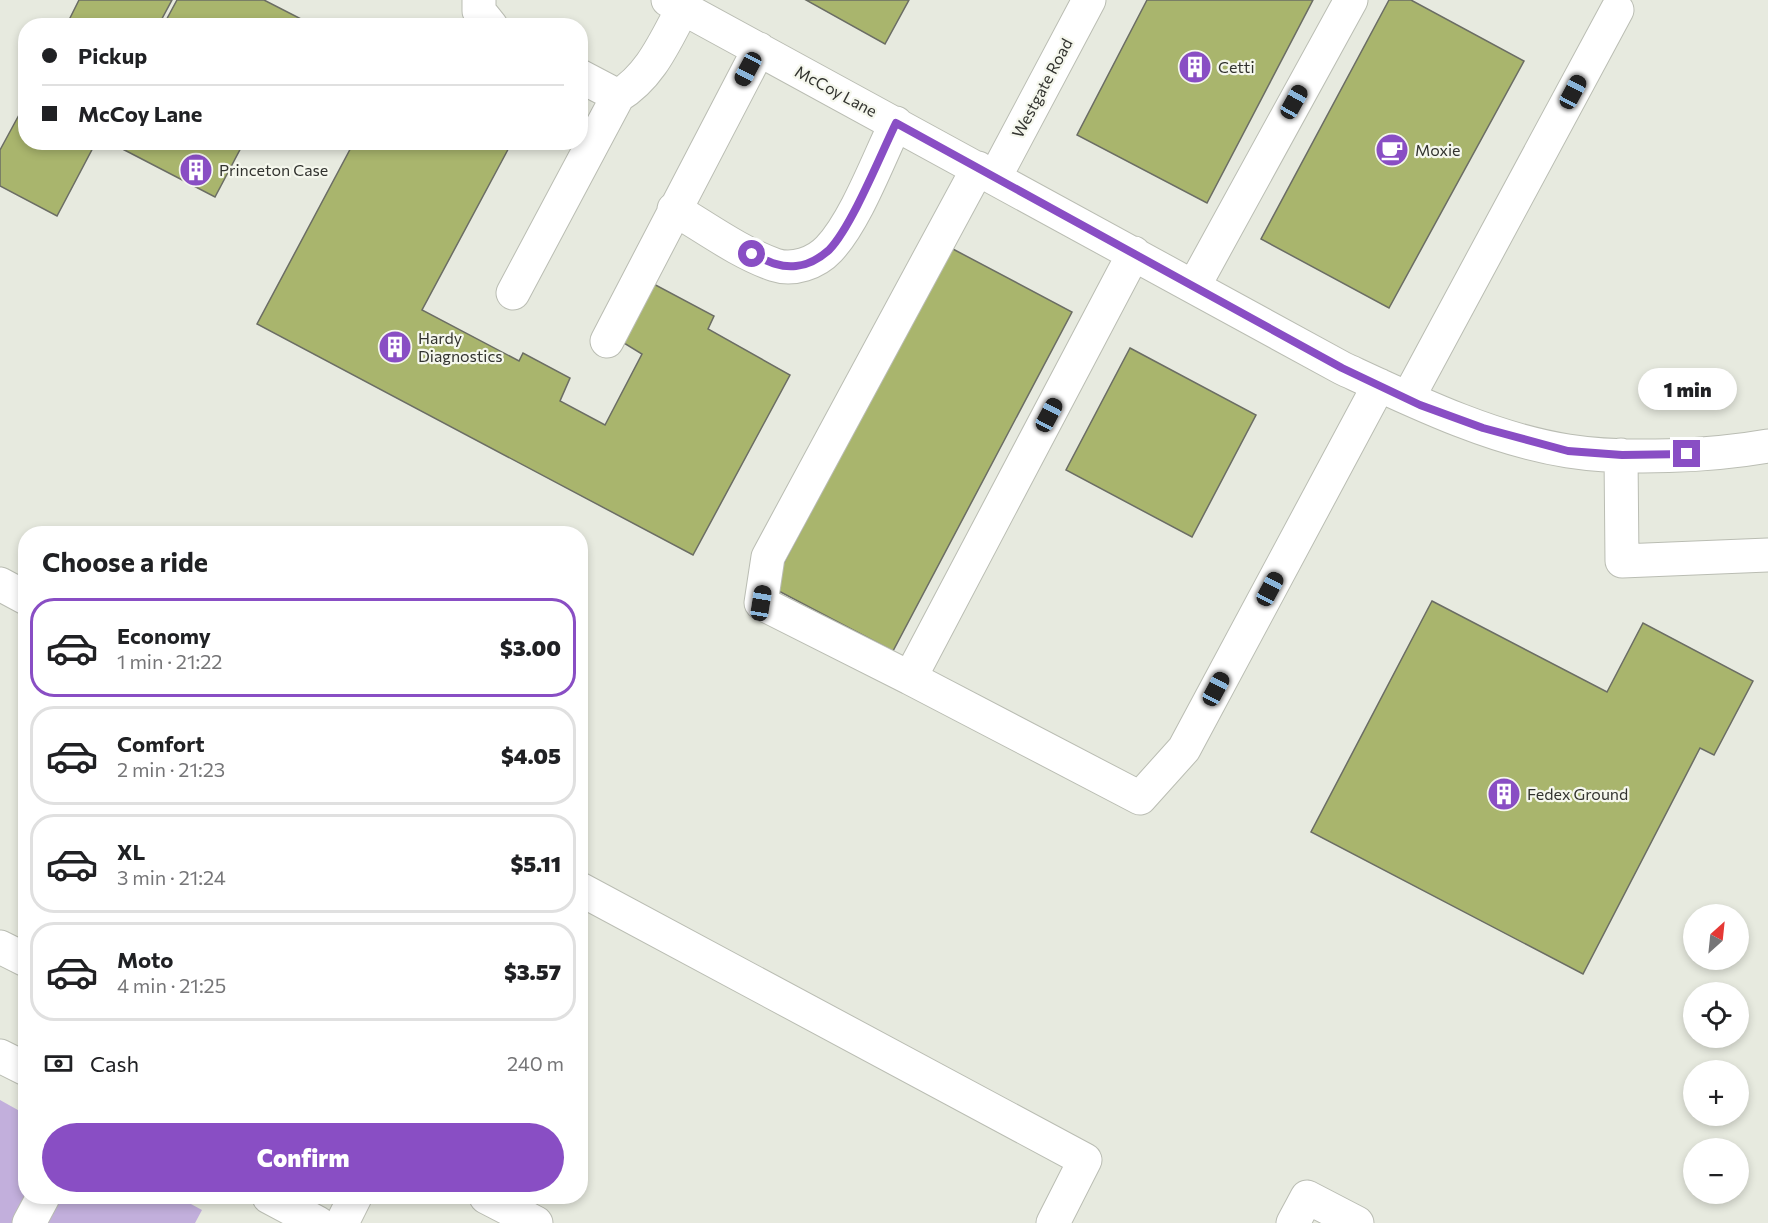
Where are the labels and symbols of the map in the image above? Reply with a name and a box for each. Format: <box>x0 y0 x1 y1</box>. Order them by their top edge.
street label: Westgate Road <box>1007 35 1076 141</box>
car <box>732 49 764 89</box>
building icon: Cetti <box>1177 49 1213 85</box>
place label: Cetti <box>1218 57 1255 76</box>
street label: McCoy Lane <box>792 61 880 120</box>
car <box>1557 72 1589 112</box>
car <box>1277 82 1311 122</box>
cafe icon: Moxie <box>1374 132 1410 168</box>
place label: Moxie <box>1415 140 1461 159</box>
building icon: Princeton Case <box>178 152 214 188</box>
place label: Princeton Case <box>219 160 328 179</box>
route start <box>738 240 765 267</box>
place label: Hardy Diagnostics <box>418 328 503 365</box>
building icon: Hardy Diagnostics <box>377 329 413 365</box>
callout: 1 min <box>1638 367 1736 409</box>
car <box>1033 395 1065 435</box>
route end <box>1673 440 1700 467</box>
car <box>1254 569 1286 609</box>
car <box>749 584 773 622</box>
car <box>1200 669 1232 709</box>
building icon: Fedex Ground <box>1486 776 1522 812</box>
place label: Fedex Ground <box>1527 784 1628 803</box>
north arrow <box>1683 904 1749 970</box>

